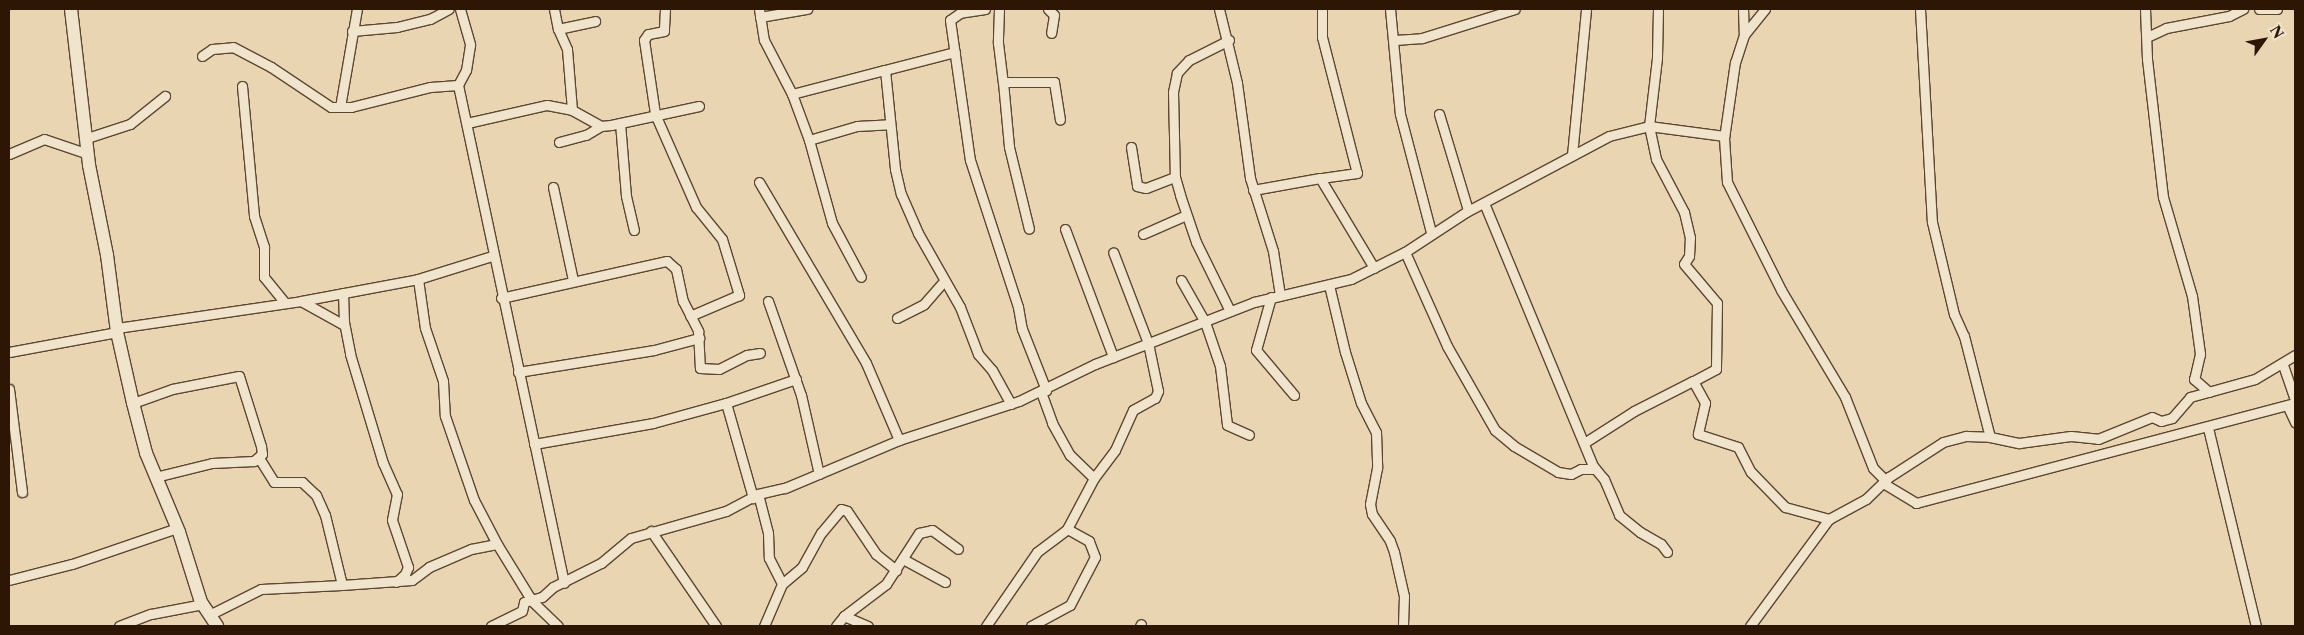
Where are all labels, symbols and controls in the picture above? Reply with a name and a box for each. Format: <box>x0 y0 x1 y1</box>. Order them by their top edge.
north arrow <box>2239 15 2289 65</box>
text: N <box>2266 22 2288 42</box>

